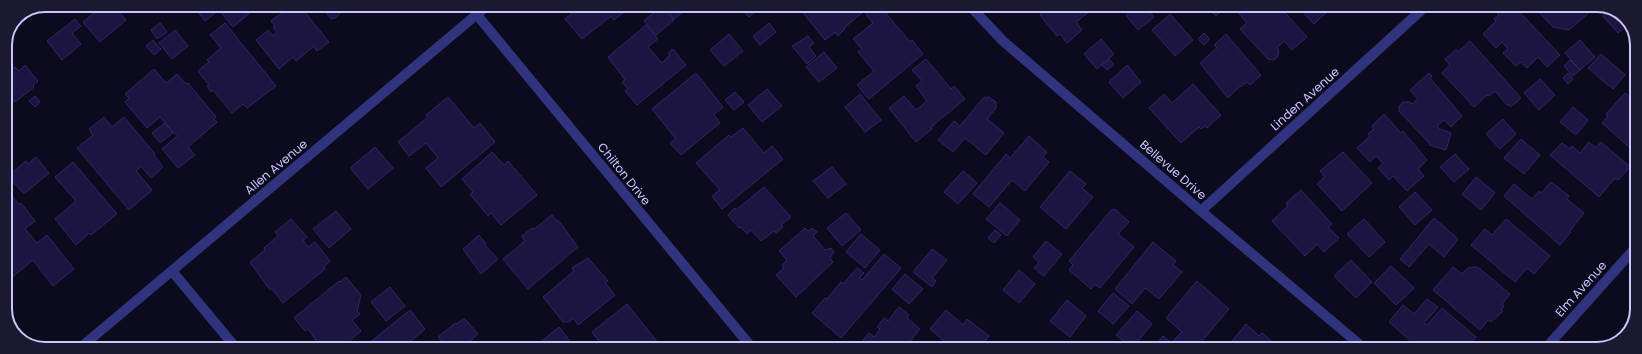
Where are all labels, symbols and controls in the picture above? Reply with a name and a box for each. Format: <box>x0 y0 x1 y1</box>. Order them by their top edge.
street label: Linden Avenue <box>1267 63 1343 134</box>
street label: Allen Avenue <box>241 135 311 198</box>
street label: Bellevue Drive <box>1136 136 1210 203</box>
street label: Chilton Drive <box>594 139 655 209</box>
street label: Elm Avenue <box>1551 257 1610 320</box>

